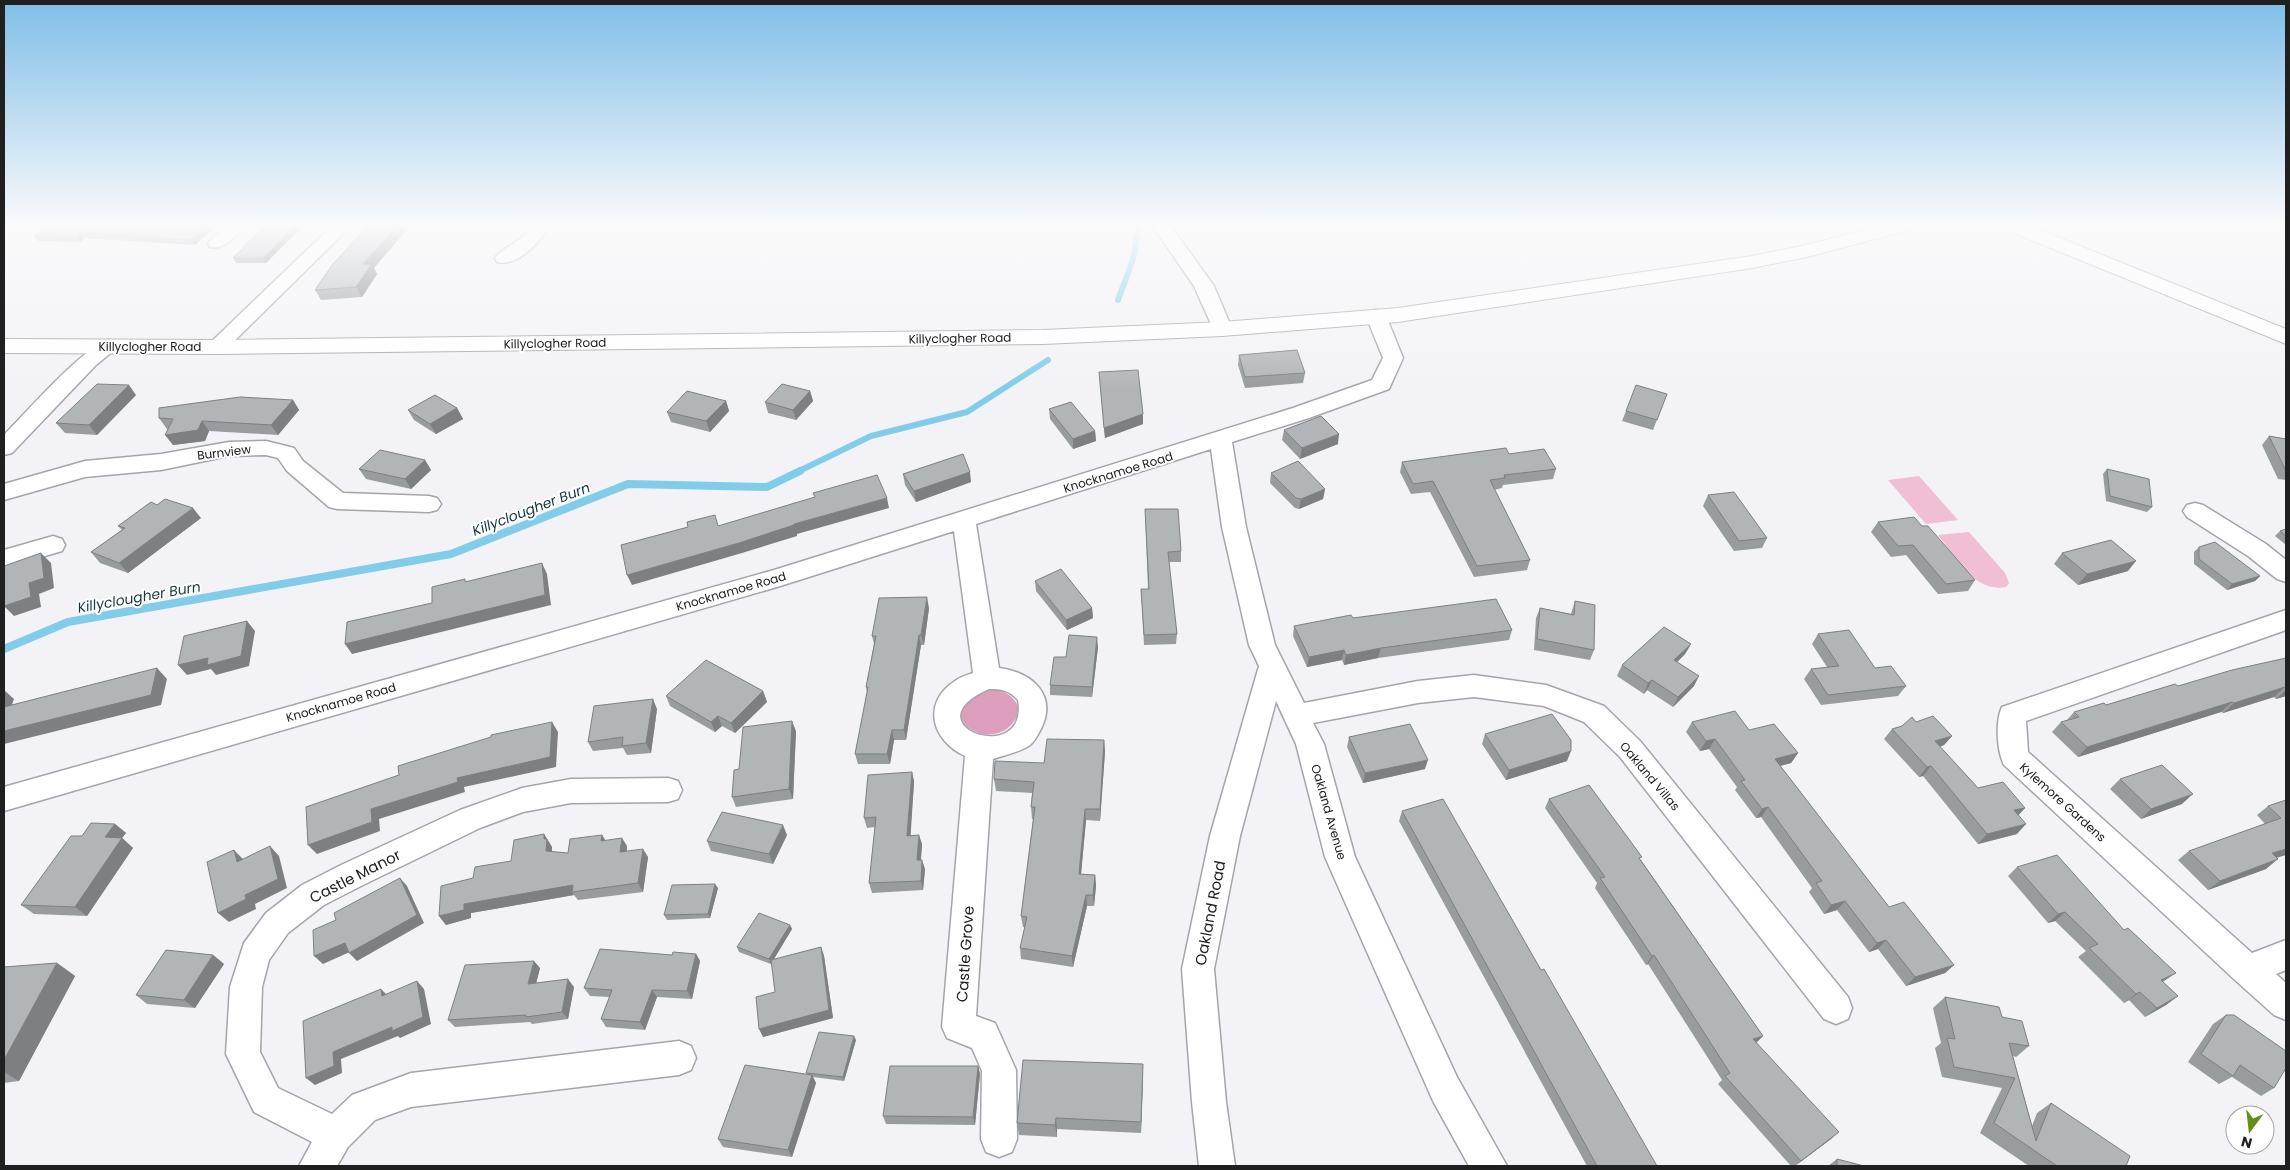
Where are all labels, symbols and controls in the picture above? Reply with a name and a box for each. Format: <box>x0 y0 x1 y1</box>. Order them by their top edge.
street label: Killyclogher Road <box>908 329 1012 347</box>
street label: Killyclogher Road <box>503 334 607 352</box>
street label: Killyclogher Road <box>99 338 201 355</box>
street label: Burnview <box>196 440 252 464</box>
street label: Knocknamoe Road <box>1061 447 1175 497</box>
water label: Killyclougher Burn <box>469 477 593 541</box>
street label: Knocknamoe Road <box>674 567 788 615</box>
water label: Killyclougher Burn <box>76 576 202 618</box>
street label: Knocknamoe Road <box>284 678 398 726</box>
street label: Oakland Villas <box>1616 738 1684 814</box>
street label: Kylemore Gardens <box>2016 759 2110 845</box>
street label: Oakland Avenue <box>1307 762 1351 862</box>
street label: Castle Manor <box>306 844 405 908</box>
street label: Oakland Road <box>1190 859 1230 967</box>
street label: Castle Grove <box>951 905 979 1003</box>
north arrow <box>2225 1105 2275 1155</box>
text: N <box>2239 1132 2254 1154</box>

